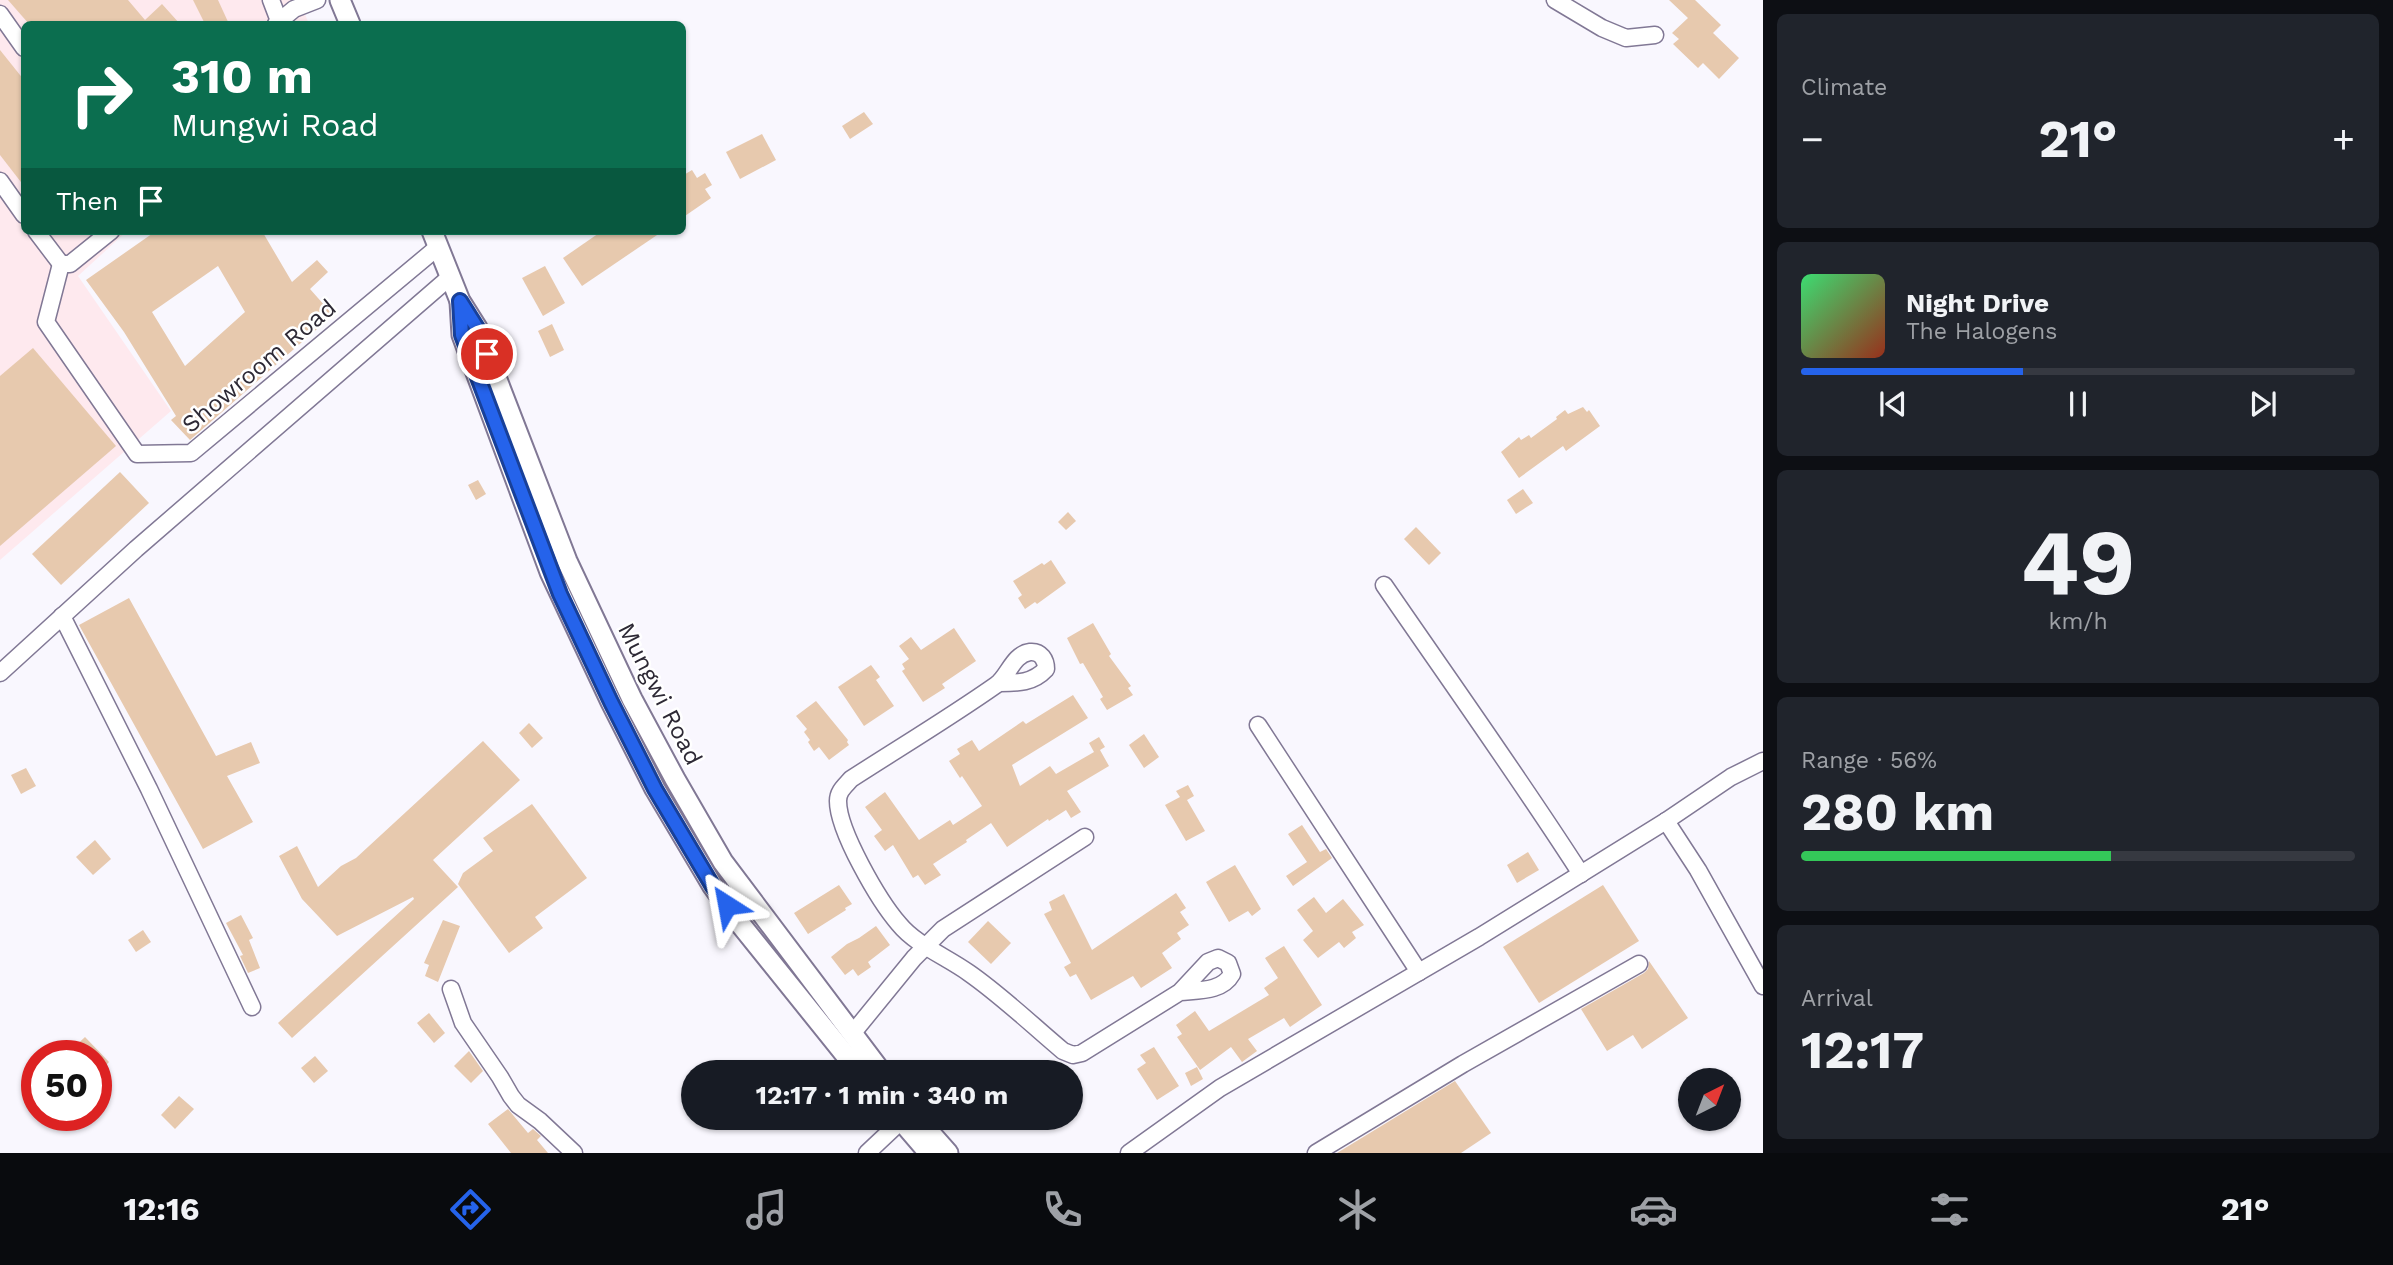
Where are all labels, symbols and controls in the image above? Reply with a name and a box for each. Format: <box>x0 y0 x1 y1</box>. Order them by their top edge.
text: 310 m <box>171 47 313 105</box>
icon: right <box>56 49 147 140</box>
text: Climate <box>1801 74 1887 101</box>
text: Mungwi Road <box>171 106 379 144</box>
text: 21° <box>2038 109 2118 170</box>
text: − <box>1801 117 1824 161</box>
text: + <box>2332 117 2355 161</box>
icon: arrive <box>132 182 170 220</box>
text: Then <box>56 186 118 216</box>
text: Night Drive <box>1906 288 2049 318</box>
street label: Showroom Road <box>176 294 342 438</box>
text: The Halogens <box>1906 318 2057 345</box>
pin <box>457 324 517 384</box>
icon: arrive <box>468 335 506 373</box>
icon: previous <box>1874 385 1912 423</box>
icon: pause <box>2059 385 2097 423</box>
icon: next <box>2244 385 2282 423</box>
text: 49 <box>2021 509 2135 616</box>
text: km/h <box>2048 608 2108 635</box>
street label: Mungwi Road <box>612 618 708 770</box>
text: Range · 56% <box>1801 747 1937 774</box>
text: 280 km <box>1801 782 1994 843</box>
position arrow <box>690 868 764 942</box>
text: Arrival <box>1801 985 1873 1012</box>
text: 12:17 <box>1801 1020 1924 1081</box>
speed limit sign: 50 <box>21 1040 112 1131</box>
north arrow <box>1678 1068 1741 1130</box>
map controls <box>1678 1068 1741 1131</box>
text: 12:17 · 1 min · 340 m <box>756 1080 1008 1110</box>
icon: directions <box>446 1185 495 1234</box>
icon: music <box>742 1185 791 1234</box>
icon: phone <box>1038 1185 1087 1234</box>
icon: climate <box>1333 1185 1382 1234</box>
icon: car <box>1629 1185 1678 1234</box>
icon: filters <box>1925 1185 1974 1234</box>
text: 12:16 <box>123 1190 199 1228</box>
text: 21° <box>2221 1190 2270 1228</box>

